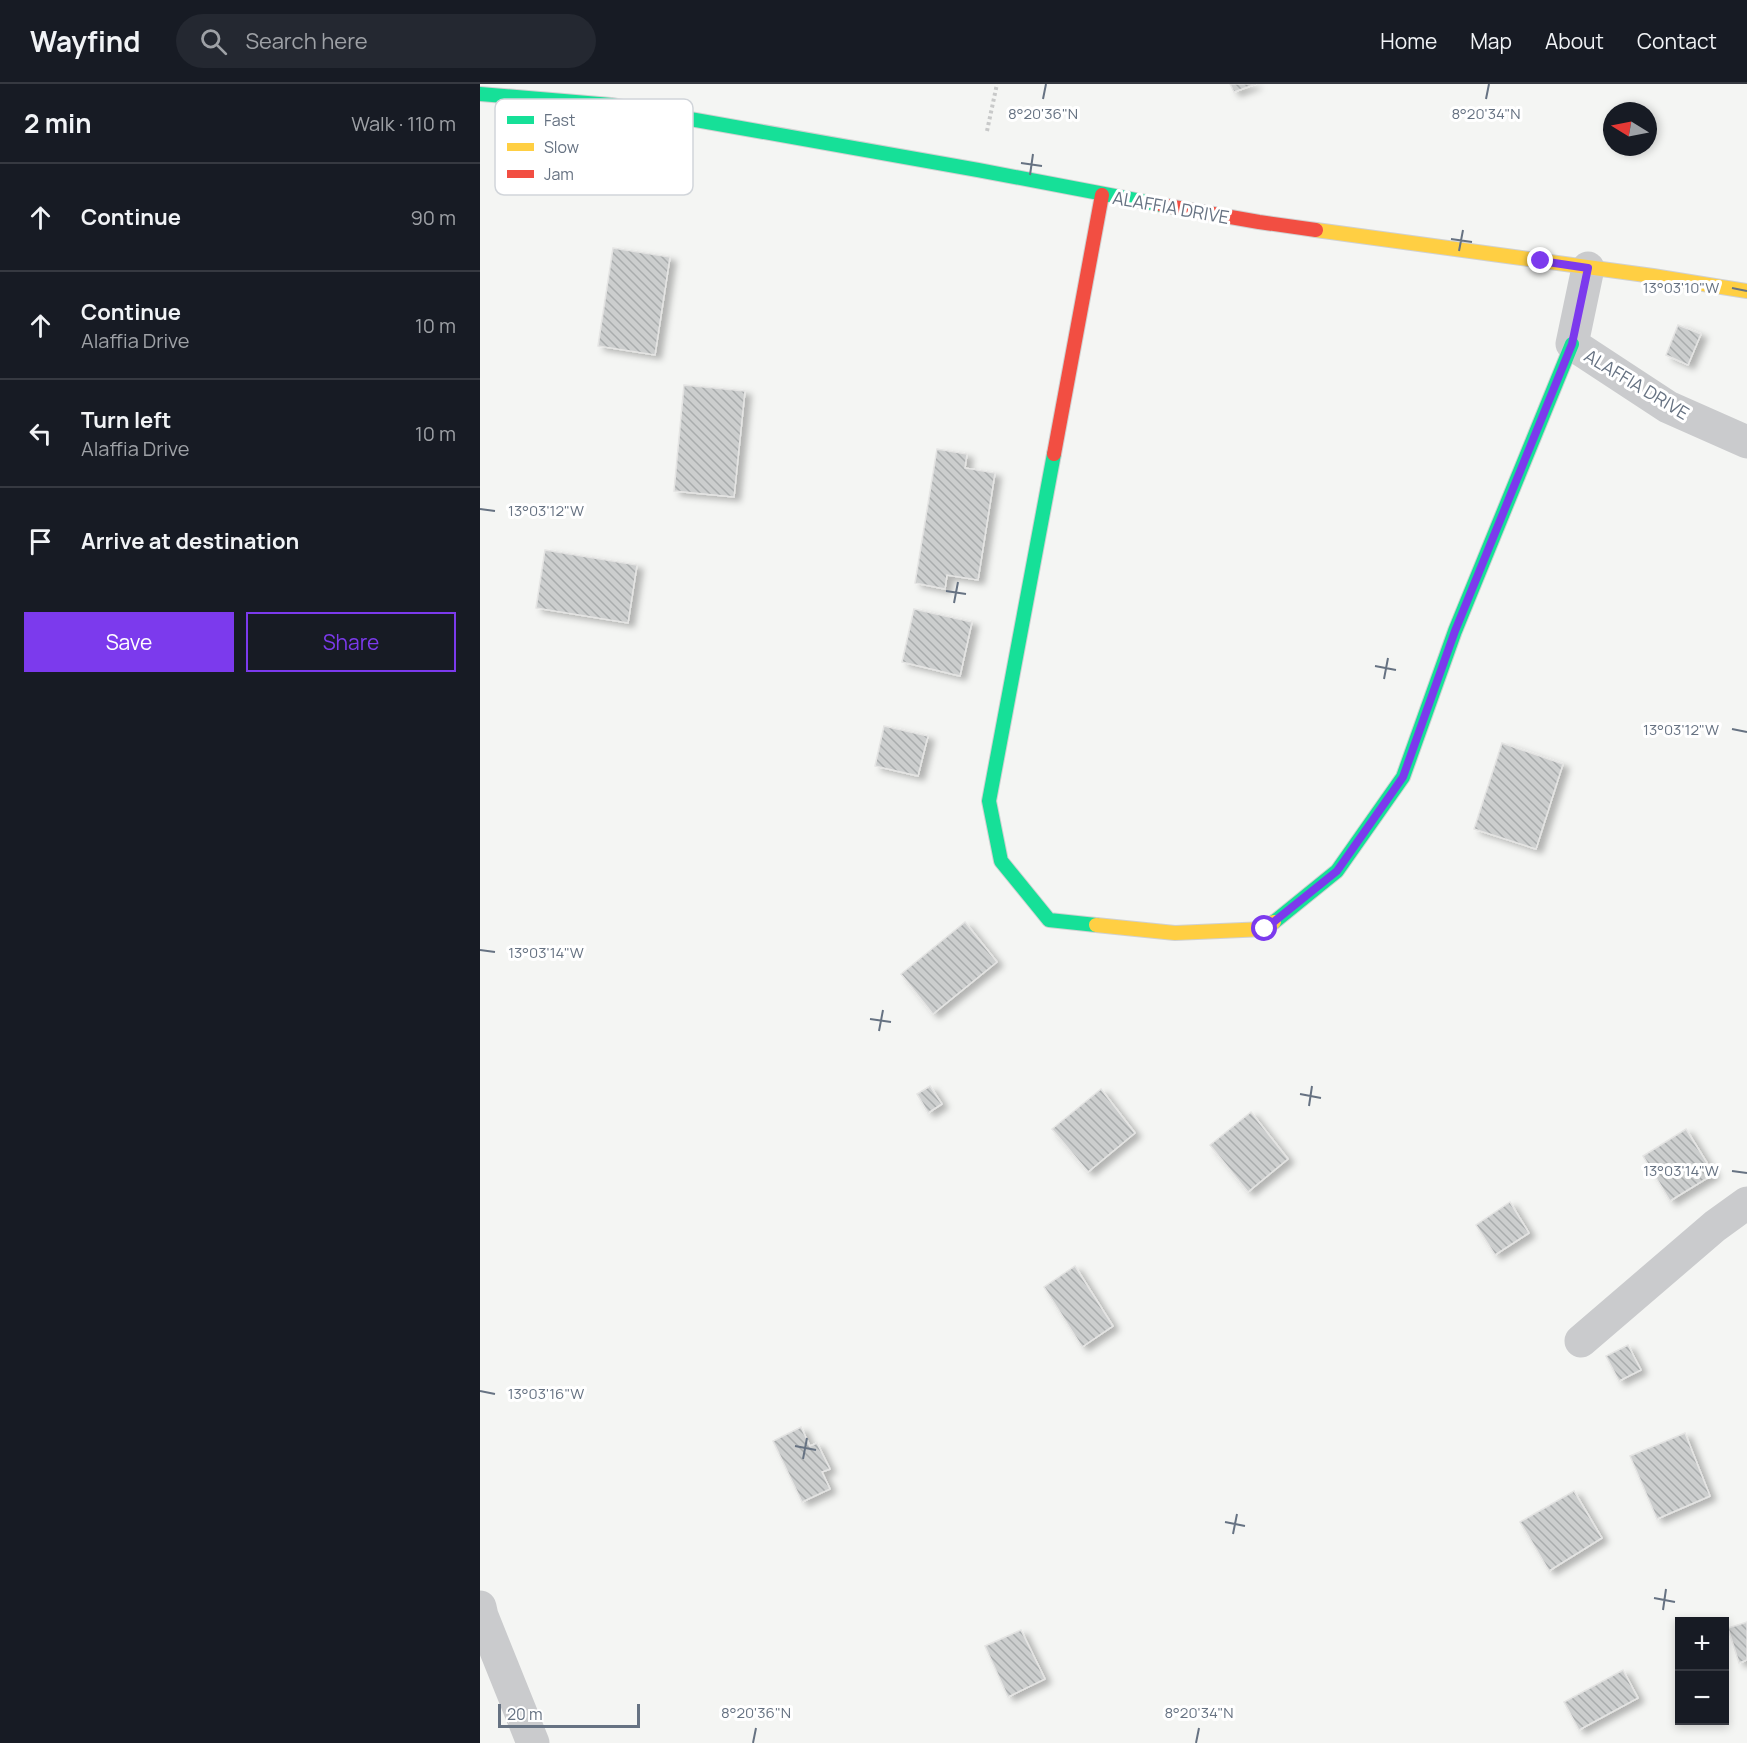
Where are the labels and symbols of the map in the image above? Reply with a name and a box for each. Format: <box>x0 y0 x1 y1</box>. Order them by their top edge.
legend <box>495 99 693 195</box>
north arrow <box>1603 102 1657 156</box>
text: 8°20'36"N <box>1008 103 1078 124</box>
text: 8°20'34"N <box>1451 103 1521 124</box>
text: Fast <box>544 109 575 131</box>
text: Slow <box>544 136 579 158</box>
text: Jam <box>544 163 574 185</box>
street label: ALAFFIA DRIVE <box>1111 185 1231 229</box>
route end <box>1527 247 1553 273</box>
text: 13°03'10"W <box>1643 277 1719 298</box>
street label: ALAFFIA DRIVE <box>1580 343 1694 425</box>
text: 13°03'12"W <box>508 500 584 521</box>
text: 13°03'12"W <box>1643 719 1719 740</box>
route start <box>1251 915 1277 941</box>
text: 13°03'14"W <box>508 942 584 963</box>
text: 13°03'14"W <box>1643 1160 1719 1181</box>
text: 13°03'16"W <box>508 1383 584 1404</box>
scale bar <box>498 1701 640 1728</box>
text: 8°20'36"N <box>721 1702 791 1723</box>
text: 8°20'34"N <box>1164 1702 1234 1723</box>

